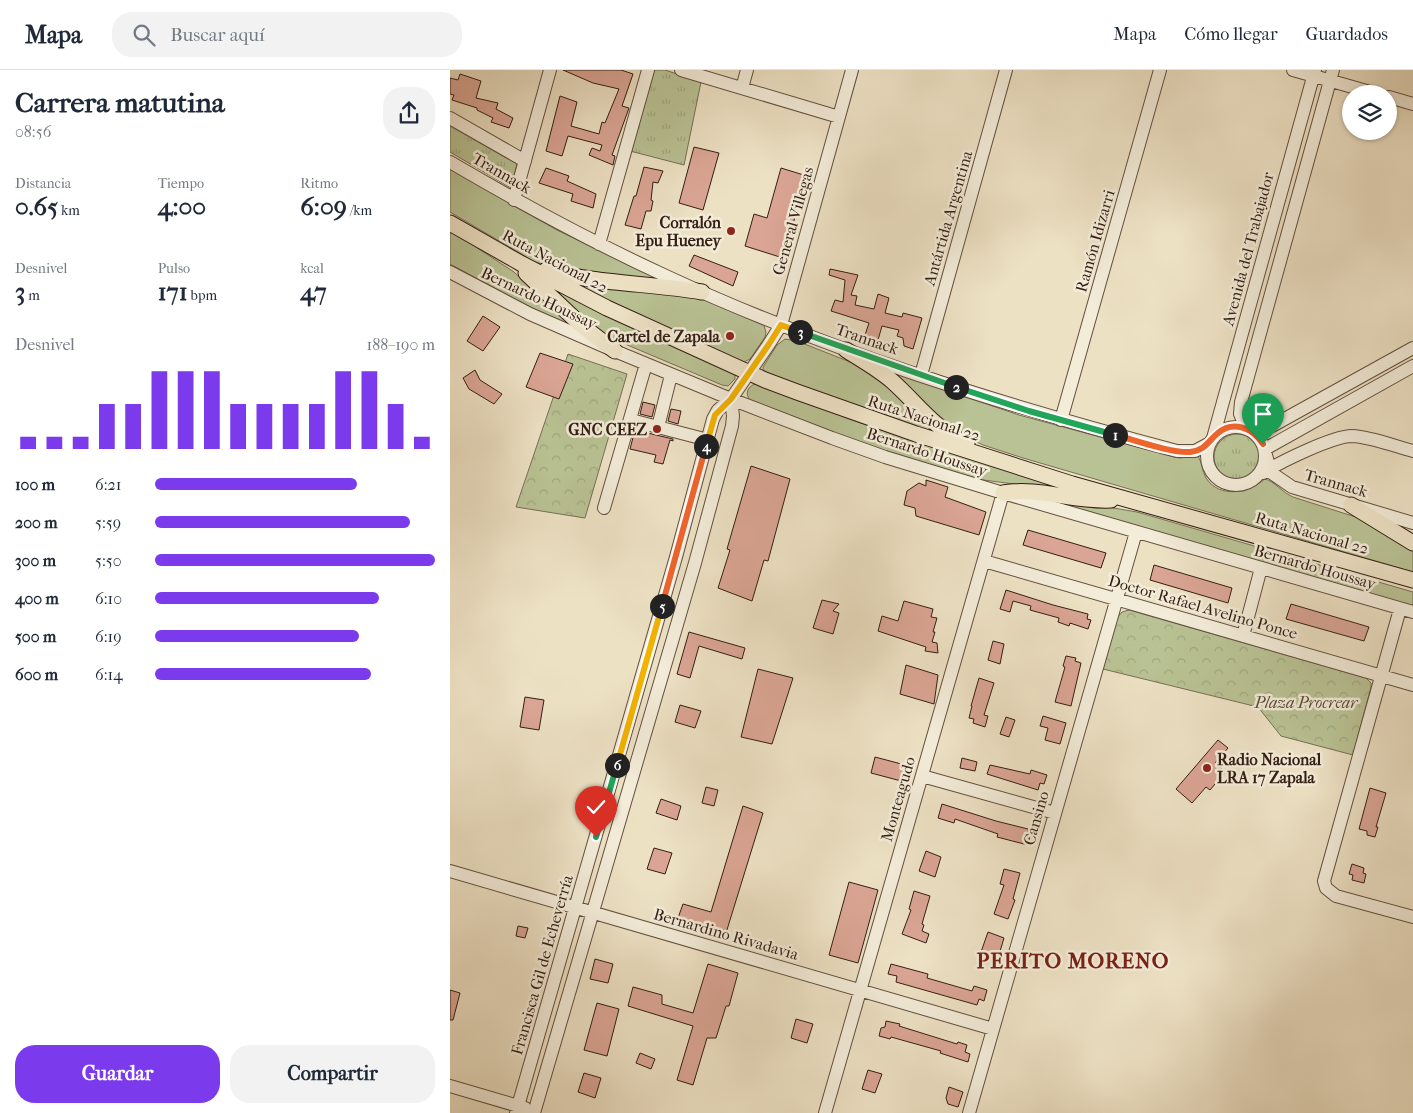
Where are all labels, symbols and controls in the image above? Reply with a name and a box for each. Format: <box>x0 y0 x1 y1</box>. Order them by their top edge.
search box <box>112 12 462 57</box>
text: Mapa <box>25 21 82 49</box>
icon: search <box>130 21 158 49</box>
text: Buscar aquí <box>170 24 265 46</box>
text: Mapa <box>1113 24 1156 45</box>
text: Cómo llegar <box>1184 24 1278 45</box>
text: Guardados <box>1306 24 1388 45</box>
map controls <box>1342 85 1397 140</box>
button: layers <box>1342 85 1397 140</box>
text: Carrera matutina <box>15 86 225 119</box>
button: share <box>383 87 435 139</box>
text: 08:56 <box>15 122 51 141</box>
street label: Trannack <box>469 148 536 198</box>
street label: Antártida Argentina <box>919 148 976 289</box>
street label: General Villegas <box>768 164 818 277</box>
street label: Avenida del Trabajador <box>1218 170 1278 329</box>
text: Distancia <box>15 175 71 192</box>
text: Tiempo <box>158 175 204 192</box>
text: Ritmo <box>300 175 338 192</box>
street label: Ramón Idizarri <box>1071 187 1119 294</box>
text: 0.65 <box>15 192 58 221</box>
text: 4:00 <box>158 192 206 221</box>
text: 6:09 <box>300 192 347 221</box>
text: km <box>58 202 80 219</box>
text: /km <box>347 202 372 219</box>
place label: Corralón Epu Hueney <box>635 213 722 251</box>
street label: Ruta Nacional 22 <box>499 225 611 297</box>
marker: Corralón Epu Hueney <box>725 225 737 237</box>
text: Desnivel <box>15 260 67 277</box>
text: Pulso <box>158 260 190 277</box>
text: kcal <box>300 260 324 277</box>
street label: Bernardo Houssay <box>478 263 600 333</box>
text: 3 <box>15 277 25 306</box>
text: 171 <box>158 277 188 306</box>
text: 47 <box>300 277 326 306</box>
text: m <box>25 287 40 304</box>
text: bpm <box>188 287 217 304</box>
street label: Trannack <box>833 319 902 359</box>
pin: 3 <box>788 320 812 344</box>
text: 3 <box>798 324 803 341</box>
place label: Cartel de Zapala <box>607 327 721 347</box>
marker: Cartel de Zapala <box>724 330 736 342</box>
text: Desnivel <box>15 335 75 354</box>
text: 188–190 m <box>367 335 435 354</box>
pin: 2 <box>944 374 968 400</box>
text: 2 <box>953 379 960 396</box>
street label: Ruta Nacional 22 <box>866 391 982 445</box>
pin <box>1242 393 1284 444</box>
icon: arrive <box>1249 400 1277 428</box>
place label: GNC CEEZ <box>568 420 647 439</box>
pin: 1 <box>1102 422 1128 448</box>
marker: GNC CEEZ <box>651 423 663 435</box>
street label: Bernardo Houssay <box>864 424 990 481</box>
text: 1 <box>1113 427 1118 444</box>
pin: 4 <box>694 434 718 458</box>
text: 4 <box>702 438 711 455</box>
street label: Trannack <box>1302 465 1371 501</box>
text: 100 m <box>15 475 55 494</box>
text: 6:21 <box>95 475 121 494</box>
street label: Ruta Nacional 22 <box>1253 508 1371 558</box>
text: 200 m <box>15 513 58 532</box>
text: 5:59 <box>95 513 121 532</box>
street label: Bernardo Houssay <box>1252 541 1378 594</box>
text: 300 m <box>15 551 56 570</box>
text: 5:50 <box>95 551 121 570</box>
street label: Doctor Rafael Avelino Ponce <box>1106 571 1300 643</box>
text: 400 m <box>15 589 59 608</box>
text: 6:10 <box>95 589 122 608</box>
pin: 5 <box>650 594 674 618</box>
text: 5 <box>659 598 666 615</box>
text: 500 m <box>15 627 56 646</box>
text: 6:19 <box>95 627 122 646</box>
text: 600 m <box>15 665 58 684</box>
text: 6:14 <box>95 665 123 684</box>
park label: Plaza Procrear <box>1254 693 1359 712</box>
place label: Radio Nacional LRA 17 Zapala <box>1217 750 1322 788</box>
pin: 6 <box>604 752 630 778</box>
street label: Monteagudo <box>877 754 919 844</box>
text: 6 <box>614 757 621 774</box>
marker: Radio Nacional LRA 17 Zapala <box>1201 762 1213 774</box>
pin <box>575 786 617 837</box>
street label: Cansino <box>1019 789 1053 847</box>
icon: check <box>582 793 610 821</box>
street label: Francisca Gil de Echeverría <box>507 872 577 1057</box>
street label: Bernardino Rivadavia <box>651 904 801 964</box>
district label: PERITO MORENO <box>977 949 1169 973</box>
button: Guardar <box>15 1045 220 1103</box>
button: Compartir <box>230 1045 435 1103</box>

